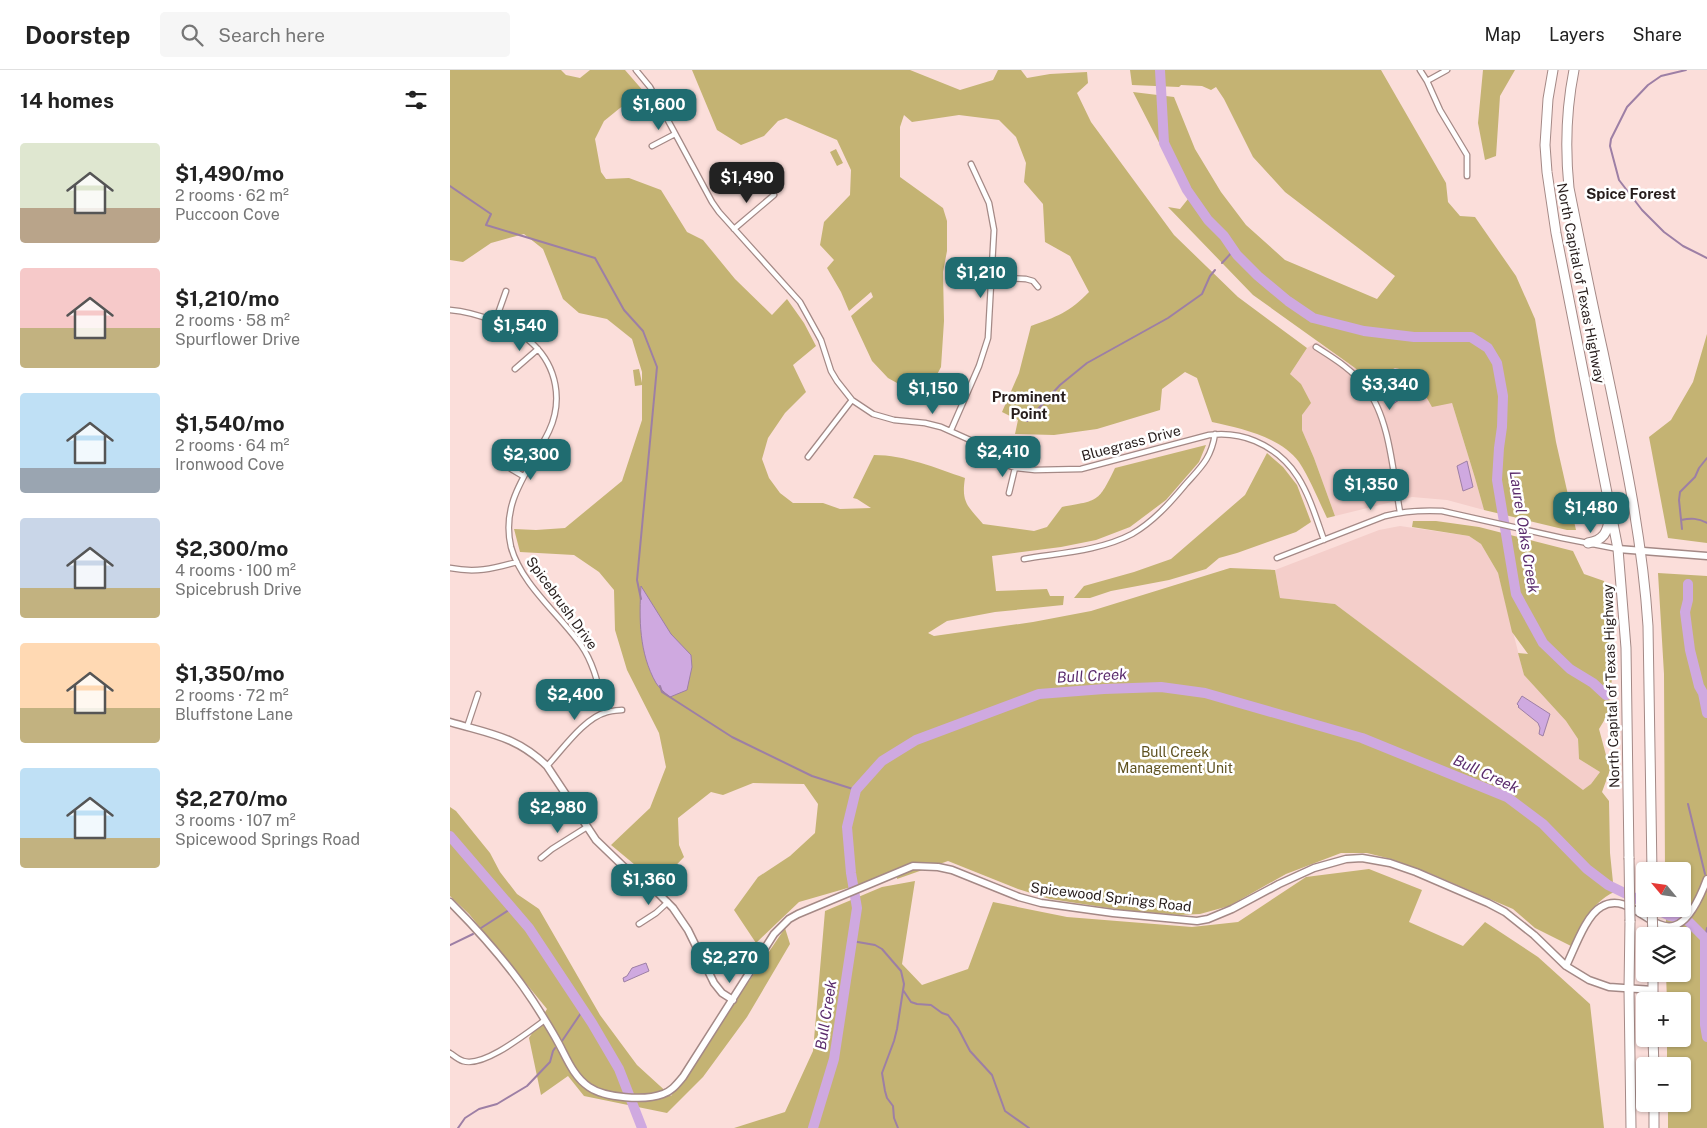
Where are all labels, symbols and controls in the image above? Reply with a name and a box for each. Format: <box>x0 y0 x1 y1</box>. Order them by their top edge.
search box <box>160 12 510 57</box>
text: Doorstep <box>25 21 130 49</box>
icon: search <box>178 21 206 49</box>
text: Search here <box>218 24 325 46</box>
text: Map <box>1485 24 1521 45</box>
text: Layers <box>1549 24 1605 45</box>
text: Share <box>1633 24 1682 45</box>
icon: filters <box>402 86 430 114</box>
text: 14 homes <box>20 88 114 113</box>
pin: $1,600 <box>618 88 700 131</box>
text: $1,600 <box>632 95 686 114</box>
text: $1,490/mo <box>175 161 284 186</box>
pin: $1,490 <box>706 162 788 204</box>
icon: home <box>60 163 120 223</box>
text: $1,490 <box>720 168 774 187</box>
street label: North Capital of Texas Highway <box>1554 181 1608 385</box>
district label: Spice Forest <box>1586 185 1676 202</box>
text: 2 rooms · 62 m² <box>175 186 289 205</box>
text: Puccoon Cove <box>175 205 280 224</box>
pin: $1,210 <box>940 256 1022 299</box>
text: $1,210 <box>956 263 1006 282</box>
text: $1,210/mo <box>175 286 279 311</box>
icon: home <box>60 288 120 348</box>
pin: $1,540 <box>479 310 561 352</box>
text: 2 rooms · 58 m² <box>175 311 290 330</box>
text: $1,540 <box>493 316 547 335</box>
text: Spurflower Drive <box>175 330 300 349</box>
pin: $3,340 <box>1349 368 1431 411</box>
pin: $1,150 <box>892 372 974 415</box>
text: $3,340 <box>1361 375 1419 394</box>
text: $1,150 <box>908 379 958 398</box>
district label: Prominent Point <box>992 388 1066 422</box>
text: $1,540/mo <box>175 411 284 436</box>
icon: home <box>60 413 120 473</box>
street label: Bluegrass Drive <box>1080 422 1182 464</box>
text: 2 rooms · 64 m² <box>175 436 289 455</box>
pin: $2,410 <box>962 436 1044 478</box>
pin: $2,300 <box>490 438 572 481</box>
text: $2,410 <box>976 442 1030 461</box>
text: $2,300 <box>503 445 559 464</box>
text: Ironwood Cove <box>175 455 284 474</box>
pin: $1,350 <box>1330 468 1412 511</box>
water label: Laurel Oaks Creek <box>1506 470 1543 595</box>
text: $1,350 <box>1344 475 1398 494</box>
pin: $1,480 <box>1550 492 1632 534</box>
text: $1,480 <box>1564 498 1618 517</box>
text: $2,300/mo <box>175 536 288 561</box>
icon: home <box>60 538 120 598</box>
street label: Spicebrush Drive <box>523 554 601 653</box>
text: 4 rooms · 100 m² <box>175 561 296 580</box>
text: Spicebrush Drive <box>175 580 302 599</box>
street label: North Capital of Texas Highway <box>1599 583 1623 788</box>
text: $1,350/mo <box>175 661 285 686</box>
icon: home <box>60 663 120 723</box>
water label: Bull Creek <box>1056 665 1128 686</box>
pin: $2,400 <box>534 678 616 721</box>
text: $2,400 <box>547 685 603 704</box>
text: 2 rooms · 72 m² <box>175 686 289 705</box>
text: Bluffstone Lane <box>175 705 293 724</box>
park label: Bull Creek Management Unit <box>1117 744 1233 776</box>
water label: Bull Creek <box>1451 751 1523 797</box>
text: $2,270/mo <box>175 786 288 811</box>
icon: home <box>60 788 120 848</box>
pin: $2,980 <box>517 792 599 834</box>
text: $2,980 <box>530 798 586 817</box>
text: 3 rooms · 107 m² <box>175 811 296 830</box>
text: Spicewood Springs Road <box>175 830 360 849</box>
north arrow <box>1636 862 1691 918</box>
map controls <box>1636 862 1691 1112</box>
pin: $1,360 <box>608 864 690 906</box>
text: $1,360 <box>622 870 676 889</box>
street label: Spicewood Springs Road <box>1030 879 1192 915</box>
button: layers <box>1636 927 1691 982</box>
pin: $2,270 <box>689 942 771 984</box>
text: $2,270 <box>702 948 758 967</box>
water label: Bull Creek <box>812 978 840 1051</box>
button: + <box>1636 992 1691 1047</box>
button: − <box>1636 1057 1691 1112</box>

